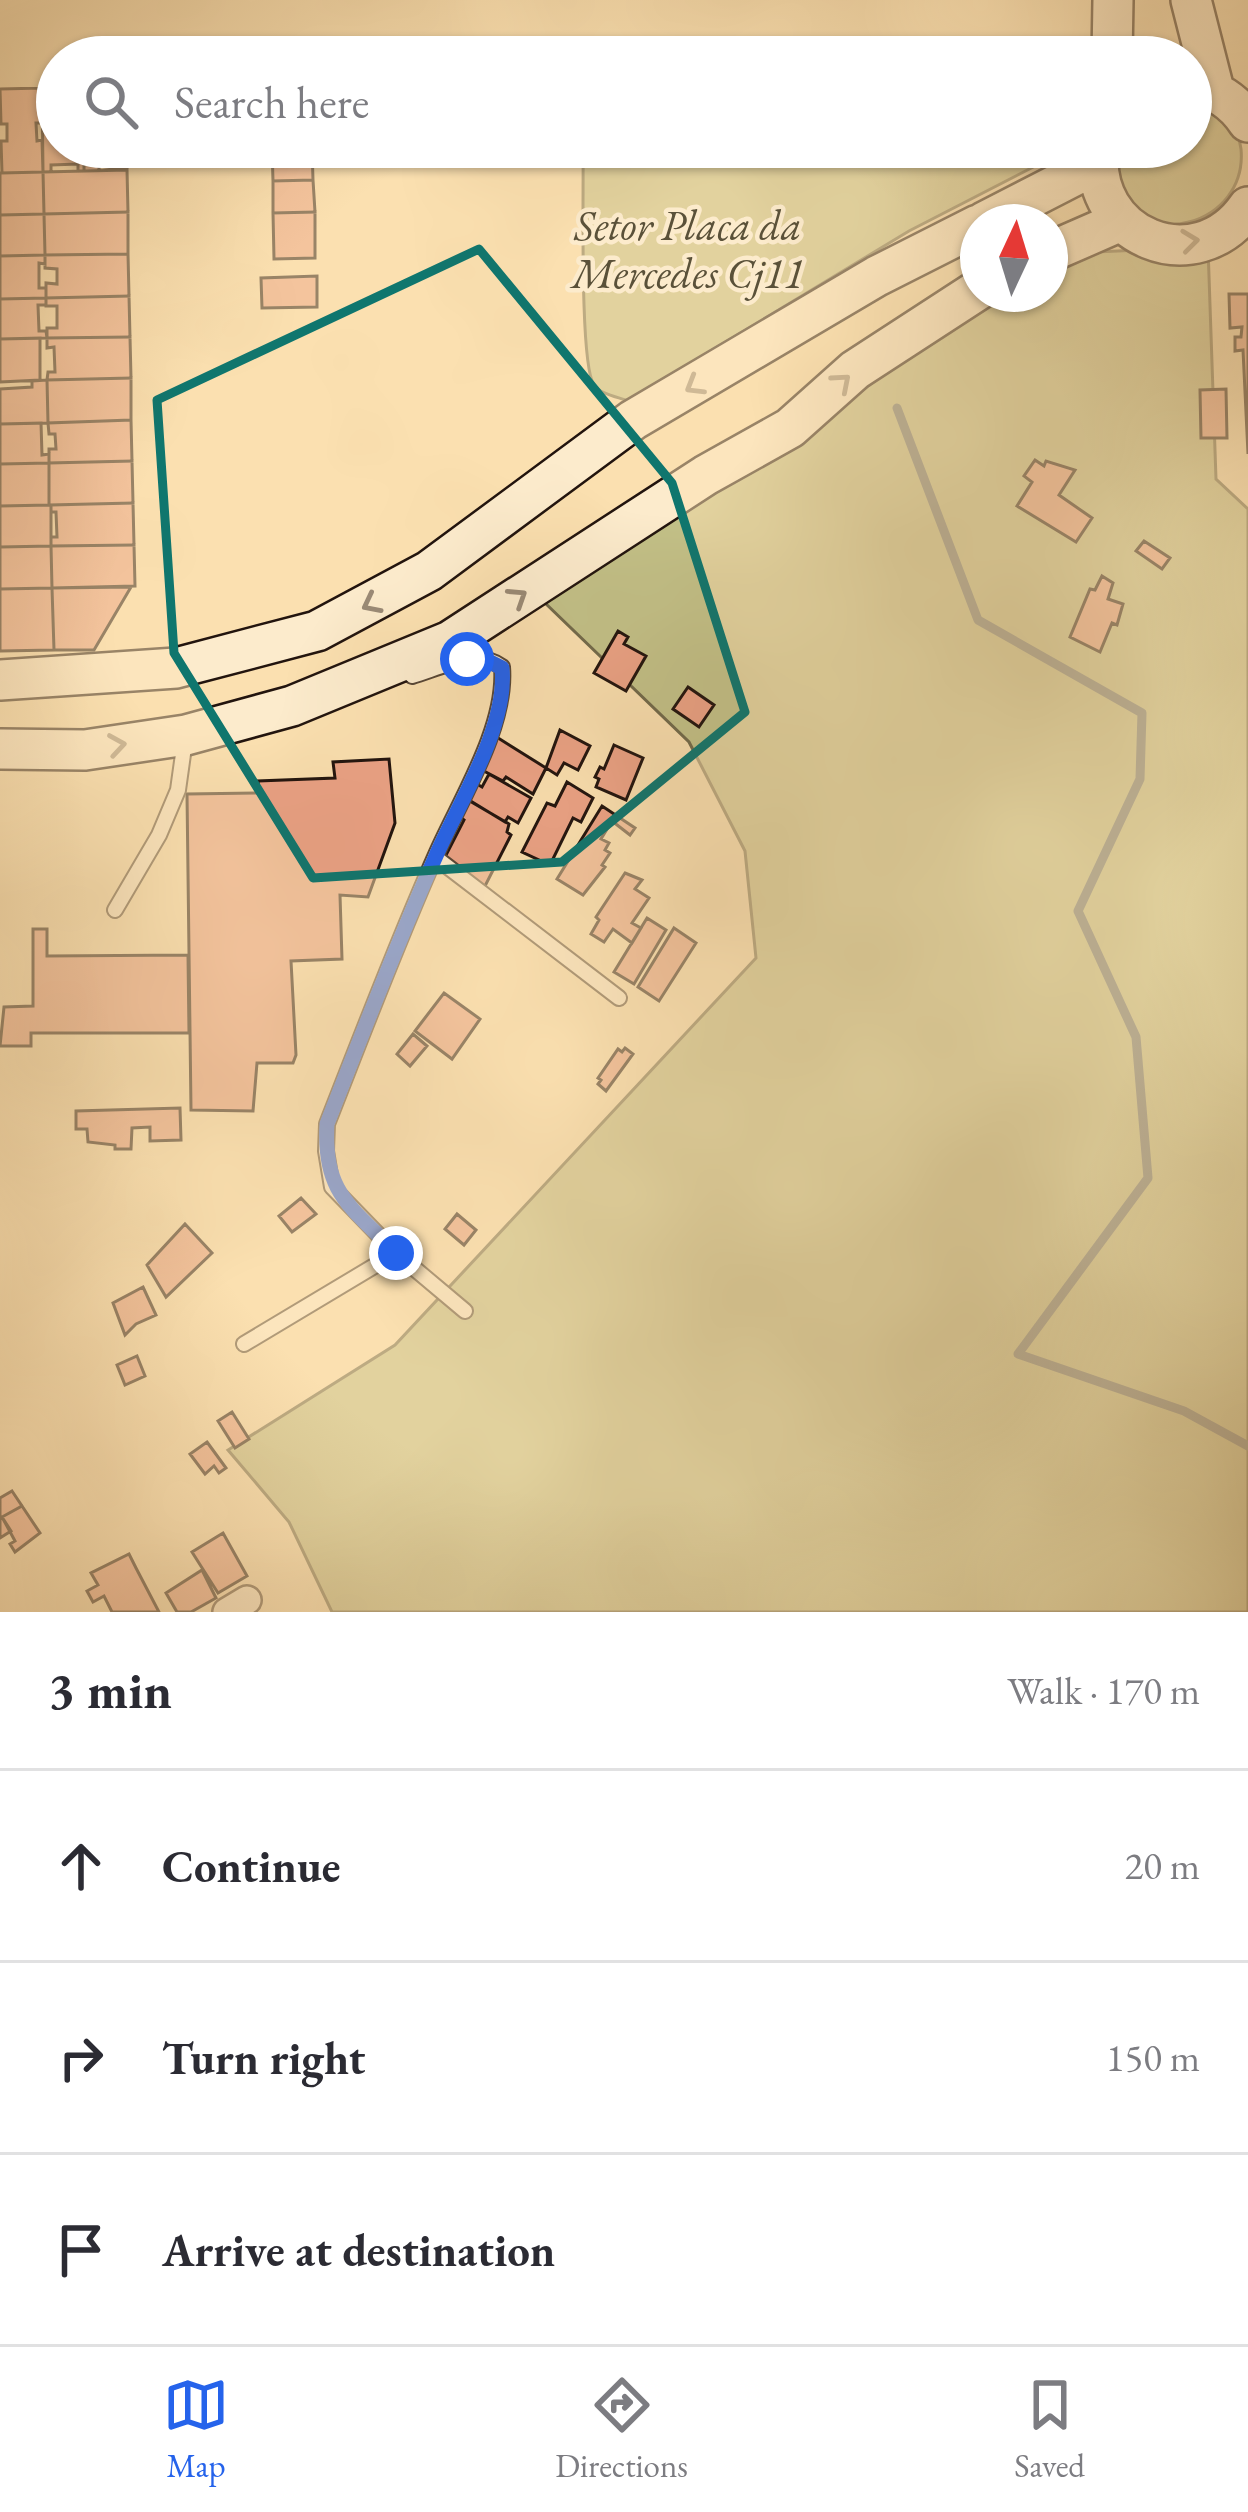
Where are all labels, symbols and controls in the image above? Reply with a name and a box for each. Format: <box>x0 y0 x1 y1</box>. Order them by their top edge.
search box <box>36 36 1212 168</box>
icon: search <box>78 69 144 135</box>
text: Search here <box>174 73 369 131</box>
park label: Setor Placa da Mercedes Cj11 <box>569 198 804 301</box>
north arrow <box>960 204 1068 312</box>
one-way arrow <box>1180 229 1199 255</box>
one-way arrow <box>685 372 706 394</box>
one-way arrow <box>829 375 850 396</box>
one-way arrow <box>361 589 383 612</box>
one-way arrow <box>505 589 527 611</box>
route start <box>440 632 494 686</box>
one-way arrow <box>107 733 126 759</box>
route end <box>369 1226 423 1280</box>
text: 3 min <box>48 1657 172 1723</box>
text: Walk · 170 m <box>1007 1665 1200 1716</box>
icon: ahead <box>48 1833 114 1899</box>
text: Continue <box>162 1837 340 1895</box>
text: 20 m <box>1124 1840 1200 1891</box>
icon: right <box>48 2025 114 2091</box>
text: Turn right <box>162 2029 365 2087</box>
text: 150 m <box>1106 2032 1200 2083</box>
icon: arrive <box>48 2217 114 2283</box>
text: Arrive at destination <box>162 2221 555 2279</box>
tab: Map <box>163 2372 229 2487</box>
tab: Directions <box>555 2372 688 2487</box>
tab: Saved <box>1014 2372 1085 2487</box>

